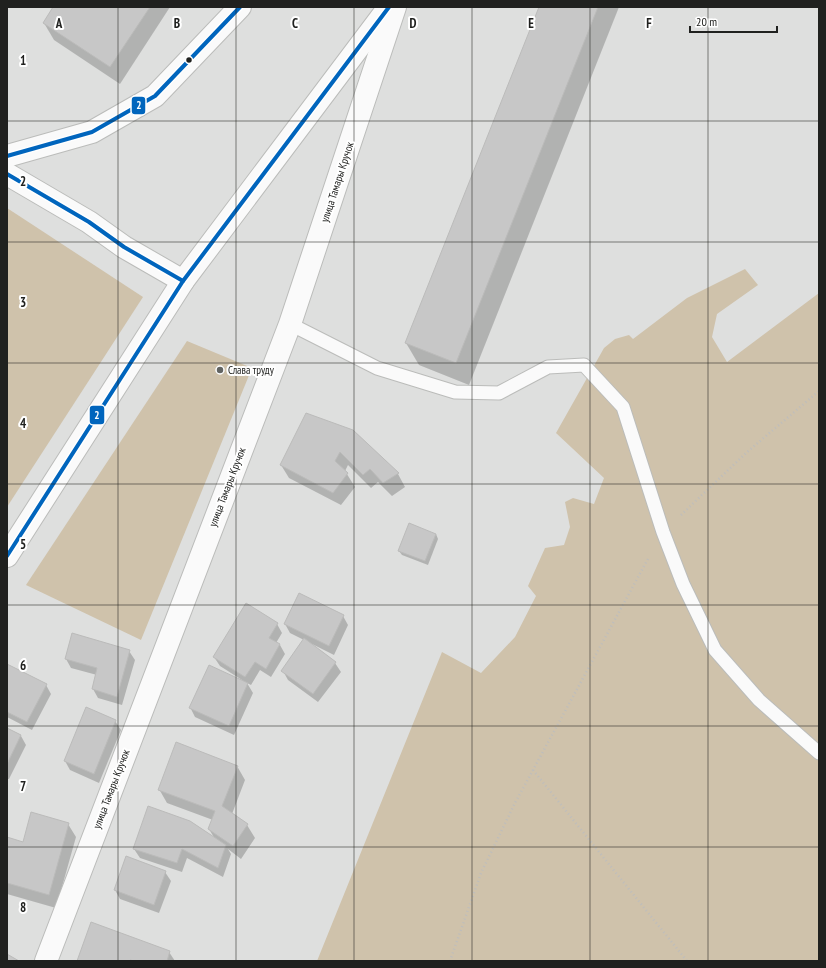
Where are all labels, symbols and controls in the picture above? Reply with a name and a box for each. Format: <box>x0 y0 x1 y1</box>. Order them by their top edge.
scale bar <box>690 8 777 34</box>
text: 20 m <box>696 14 717 29</box>
text: A <box>55 15 63 32</box>
text: B <box>174 15 180 32</box>
text: C <box>292 15 298 32</box>
text: D <box>410 15 417 32</box>
text: E <box>528 15 534 32</box>
text: F <box>646 15 652 32</box>
text: 1 <box>20 52 26 69</box>
unlabelled marker <box>184 55 194 65</box>
line badge: 2 <box>131 96 146 115</box>
text: 2 <box>136 98 142 112</box>
street label: улица Тамары Кручок <box>317 139 357 224</box>
text: 2 <box>20 173 26 190</box>
text: 3 <box>20 294 26 311</box>
place label: Слава труду <box>228 363 275 377</box>
marker: Слава труду <box>215 365 225 375</box>
line badge: 2 <box>89 405 105 425</box>
text: 2 <box>94 408 100 422</box>
text: 4 <box>20 415 27 432</box>
street label: улица Тамары Кручок <box>205 445 249 529</box>
text: 5 <box>20 536 26 553</box>
text: 6 <box>20 657 26 674</box>
street label: улица Тамары Кручок <box>89 747 133 831</box>
text: 7 <box>20 778 26 795</box>
text: 8 <box>20 899 26 916</box>

